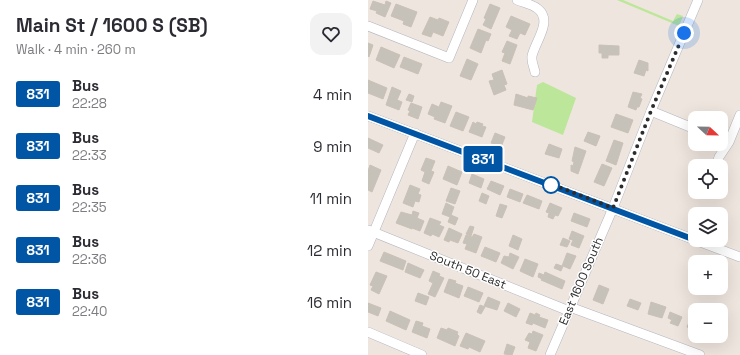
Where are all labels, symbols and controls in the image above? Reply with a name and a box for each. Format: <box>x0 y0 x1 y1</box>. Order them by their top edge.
text: Main St / 1600 S (SB) <box>16 13 208 38</box>
button: heart <box>310 13 352 55</box>
your location <box>674 23 694 43</box>
text: Walk · 4 min · 260 m <box>16 41 136 58</box>
text: Bus <box>72 76 99 95</box>
text: 831 <box>27 85 50 103</box>
text: 4 min <box>313 85 352 104</box>
text: 22:28 <box>72 95 107 112</box>
north arrow <box>688 111 728 151</box>
map controls <box>688 111 728 343</box>
text: Bus <box>72 128 99 147</box>
text: 831 <box>27 137 50 155</box>
text: 9 min <box>313 137 352 156</box>
line badge: 831 <box>460 146 506 172</box>
text: 22:33 <box>72 147 107 164</box>
text: 831 <box>472 150 495 168</box>
button: locate <box>688 159 728 199</box>
unlabelled marker <box>542 176 560 194</box>
text: Bus <box>72 180 99 199</box>
text: 831 <box>27 189 50 207</box>
text: 11 min <box>310 189 352 208</box>
text: 22:35 <box>72 199 107 216</box>
button: layers <box>688 207 728 247</box>
text: Bus <box>72 232 99 251</box>
street label: East 1600 South <box>555 235 607 327</box>
text: 831 <box>27 241 50 259</box>
text: 12 min <box>307 241 352 260</box>
street label: South 50 East <box>427 247 509 293</box>
text: 22:36 <box>72 251 107 268</box>
button: + <box>688 255 728 295</box>
text: Bus <box>72 284 99 303</box>
text: 831 <box>27 293 50 311</box>
text: 16 min <box>307 293 352 312</box>
text: 22:40 <box>72 303 107 320</box>
button: − <box>688 303 728 343</box>

